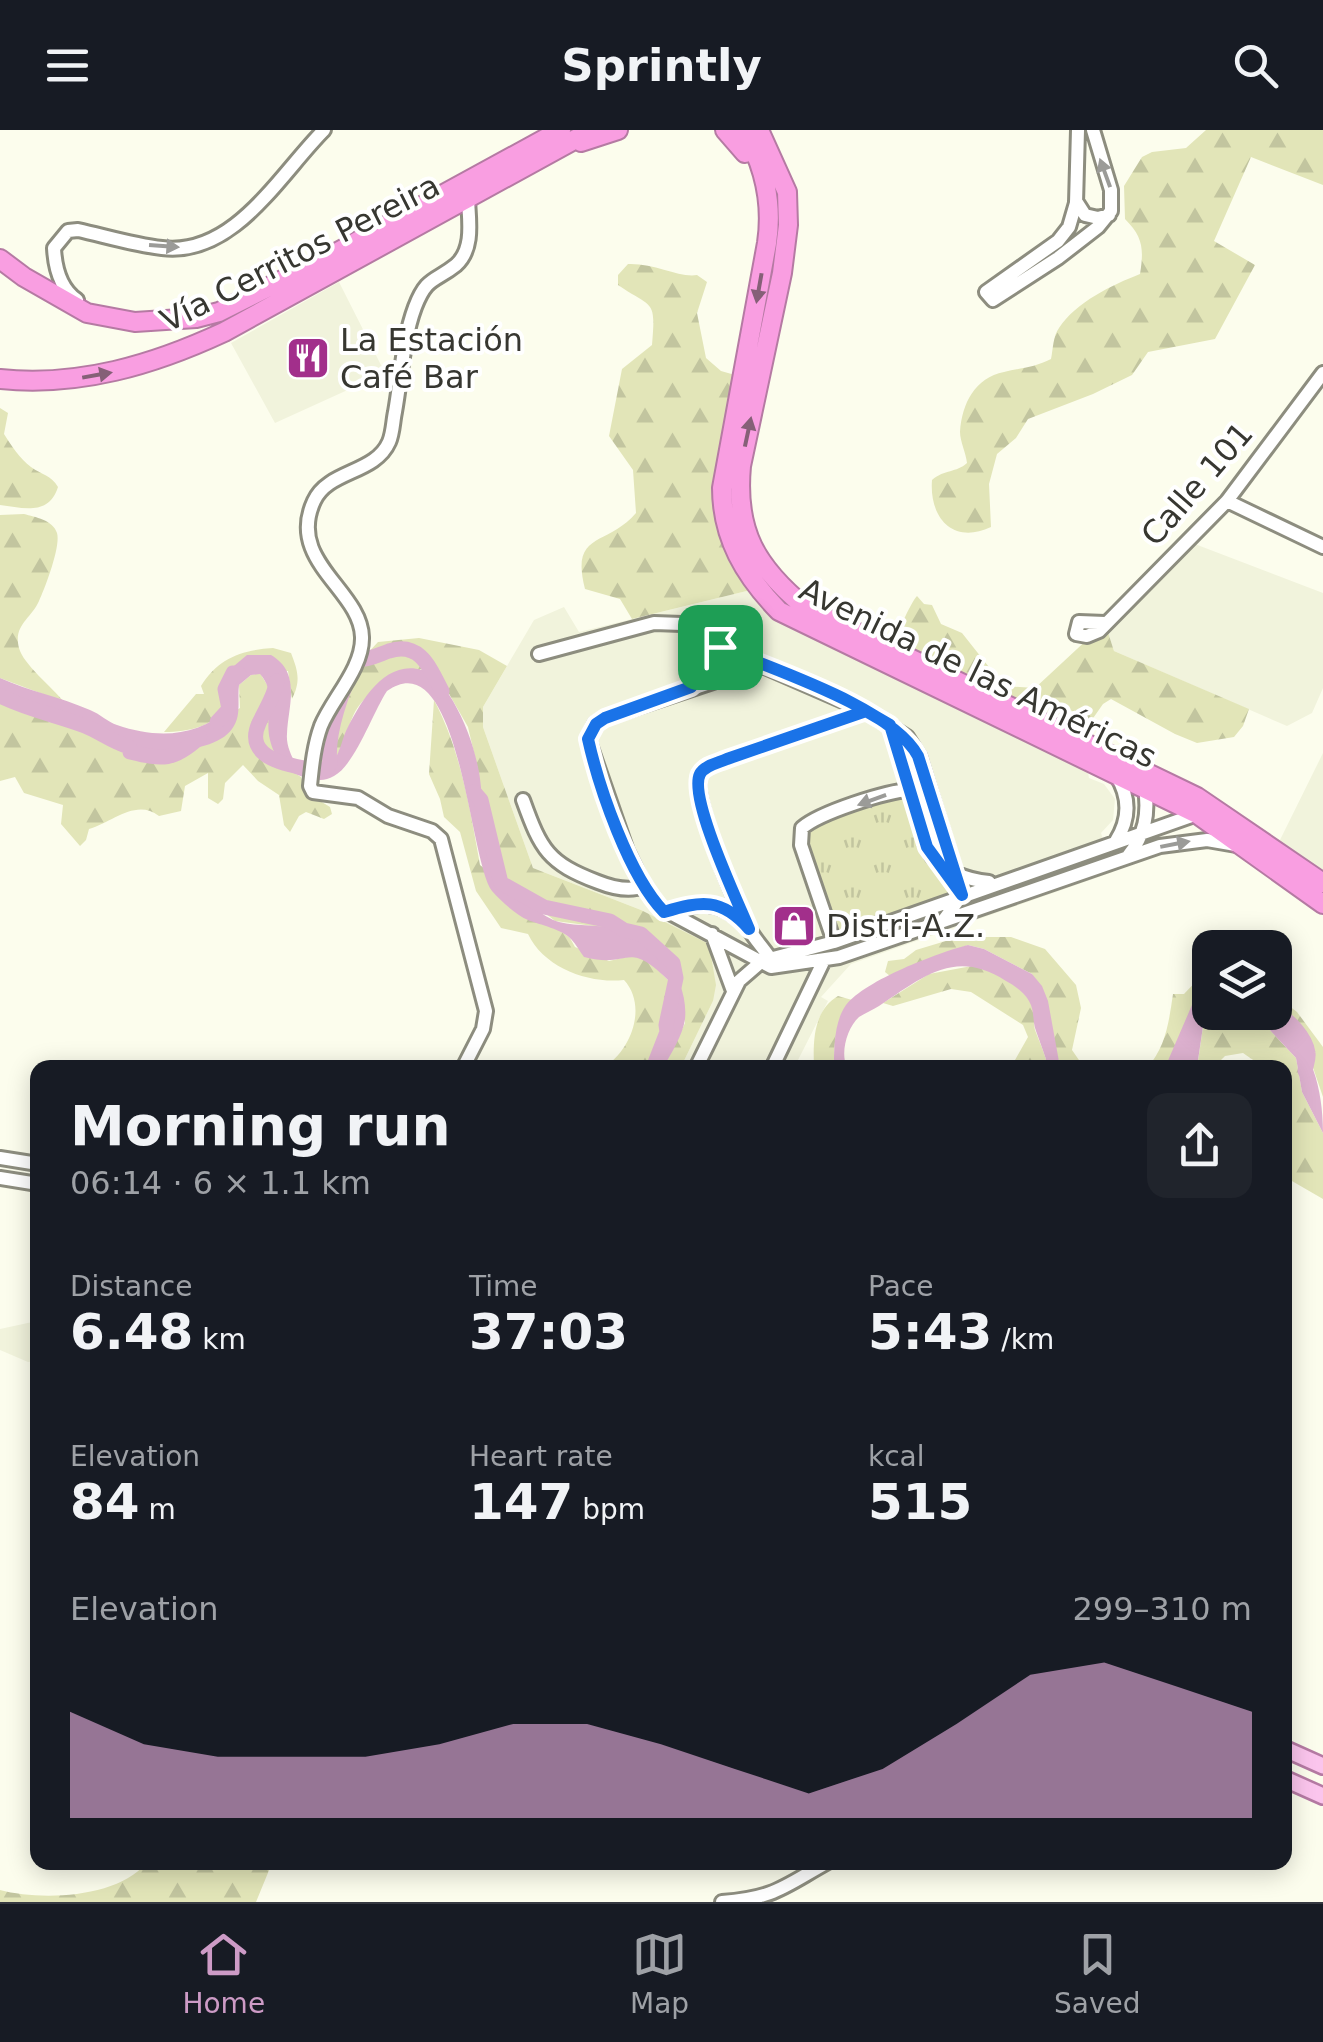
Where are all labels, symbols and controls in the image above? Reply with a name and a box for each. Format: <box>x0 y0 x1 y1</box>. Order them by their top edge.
icon: menu <box>40 38 95 93</box>
icon: search <box>1228 38 1283 93</box>
text: Sprintly <box>561 39 762 92</box>
one-way arrow <box>1097 157 1112 187</box>
street label: Vía Cerritos Pereira <box>154 166 446 340</box>
one-way arrow <box>148 238 180 254</box>
one-way arrow <box>750 273 766 304</box>
place label: La Estación Café Bar <box>340 321 523 396</box>
restaurant icon: La Estación Café Bar <box>285 335 331 381</box>
one-way arrow <box>82 367 113 382</box>
street label: Calle 101 <box>1133 415 1261 553</box>
one-way arrow <box>741 416 757 447</box>
street label: Avenida de las Américas <box>793 570 1163 776</box>
pin <box>678 605 763 690</box>
icon: arrive <box>693 620 748 675</box>
one-way arrow <box>857 793 887 808</box>
one-way arrow <box>1160 835 1191 851</box>
shop icon: Distri-A.Z. <box>771 903 817 949</box>
place label: Distri-A.Z. <box>826 907 985 945</box>
map controls <box>1192 930 1292 1030</box>
button: layers <box>1192 930 1292 1030</box>
button: share <box>1147 1093 1252 1198</box>
text: Morning run <box>70 1094 451 1158</box>
text: 06:14 · 6 × 1.1 km <box>70 1164 371 1202</box>
text: Distance <box>70 1270 192 1303</box>
text: Time <box>469 1270 538 1303</box>
text: Pace <box>868 1270 933 1303</box>
text: 6.48 <box>70 1303 193 1361</box>
text: 37:03 <box>469 1303 628 1361</box>
text: 5:43 <box>868 1303 992 1361</box>
text: km <box>193 1323 246 1356</box>
text: /km <box>992 1323 1054 1356</box>
text: Elevation <box>70 1440 200 1473</box>
text: Heart rate <box>469 1440 613 1473</box>
text: kcal <box>868 1440 925 1473</box>
text: 84 <box>70 1473 140 1531</box>
text: 147 <box>469 1473 573 1531</box>
text: 515 <box>868 1473 972 1531</box>
text: m <box>140 1493 176 1526</box>
text: bpm <box>573 1493 645 1526</box>
text: Elevation <box>70 1590 219 1628</box>
text: 299–310 m <box>1073 1590 1252 1628</box>
tab: Home <box>182 1927 265 2020</box>
tab: Map <box>630 1927 689 2020</box>
tab: Saved <box>1054 1927 1141 2020</box>

